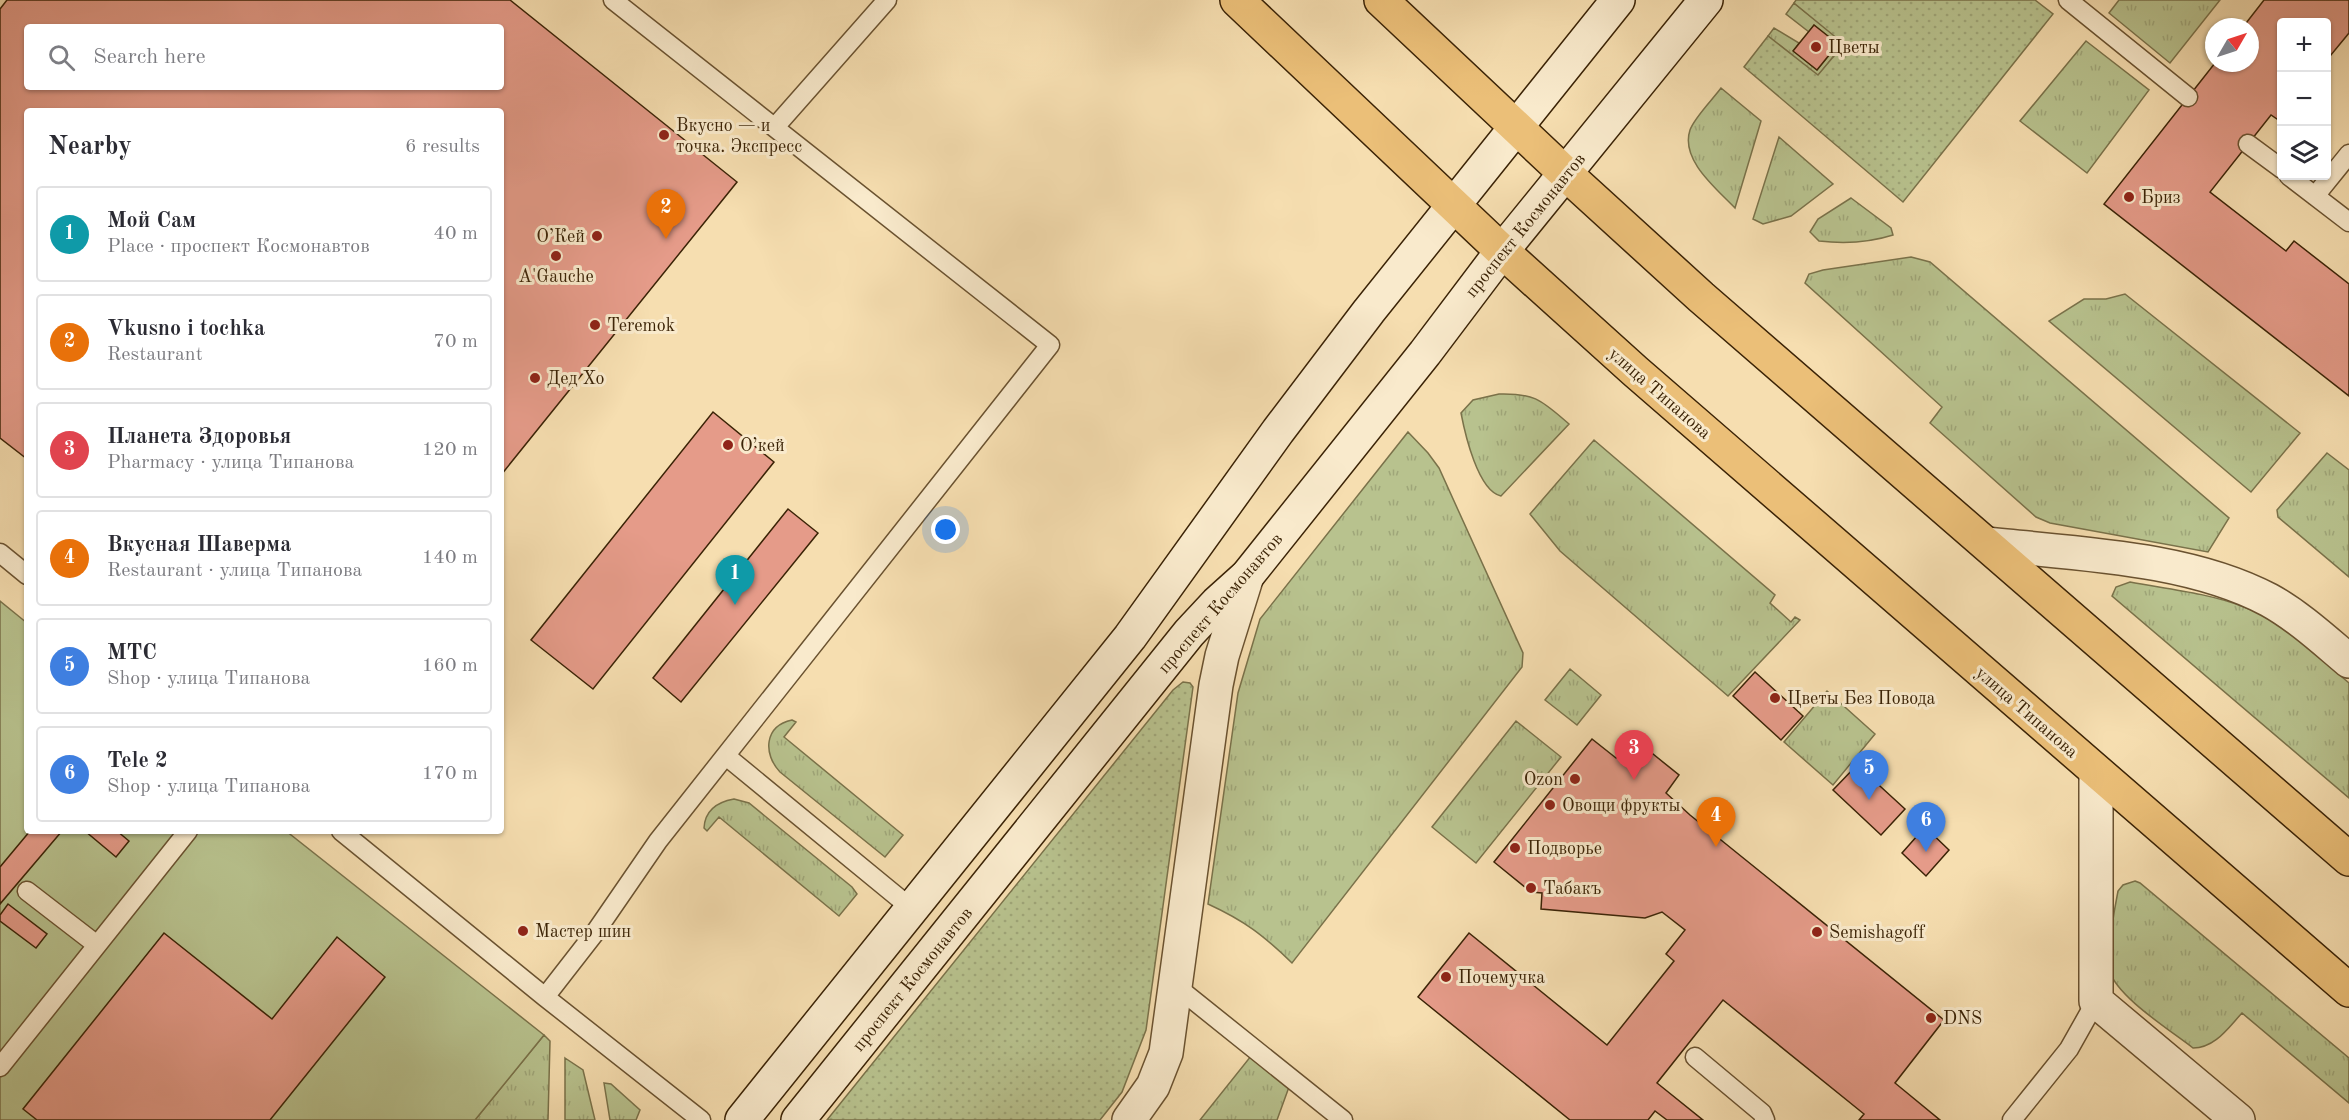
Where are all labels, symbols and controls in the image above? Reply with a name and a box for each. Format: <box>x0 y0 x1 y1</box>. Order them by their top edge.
north arrow <box>2205 18 2259 72</box>
map controls <box>2277 18 2331 180</box>
button: + <box>2277 18 2331 72</box>
search box <box>24 24 504 90</box>
place label: Цветы <box>1828 39 1880 57</box>
marker: Цветы <box>1809 40 1823 54</box>
icon: search <box>45 41 78 74</box>
text: Search here <box>93 46 206 68</box>
button: − <box>2277 72 2331 126</box>
place label: Вкусно — и точка. Экспресс <box>676 117 802 156</box>
button: layers <box>2277 126 2331 180</box>
marker: Вкусно — и точка. Экспресс <box>657 128 671 142</box>
text: Nearby <box>48 134 132 160</box>
text: 6 results <box>405 137 480 157</box>
street label: проспект Космонавтов <box>1462 150 1589 301</box>
place label: Бриз <box>2141 189 2181 207</box>
pin: 2 <box>646 190 686 239</box>
marker: Бриз <box>2122 190 2136 204</box>
text: Мой Сам <box>107 210 196 232</box>
text: 1 <box>64 224 75 244</box>
text: 40 m <box>433 224 478 244</box>
place label: О’Кей <box>536 228 585 246</box>
marker: О’Кей <box>590 229 604 243</box>
text: Place · проспект Космонавтов <box>107 237 370 257</box>
marker: A'Gauche <box>549 249 563 263</box>
place label: A'Gauche <box>518 268 594 286</box>
place label: Teremok <box>607 317 675 335</box>
text: Vkusno i tochka <box>107 318 265 340</box>
marker: Teremok <box>588 318 602 332</box>
text: 2 <box>64 332 75 352</box>
text: 70 m <box>433 332 478 352</box>
text: Restaurant <box>107 345 203 365</box>
street label: улица Типанова <box>1605 345 1714 443</box>
place label: Дед Хо <box>547 370 604 388</box>
marker: Дед Хо <box>528 371 542 385</box>
text: Планета Здоровья <box>107 426 291 448</box>
place label: О’кей <box>740 437 785 455</box>
marker: О’кей <box>721 438 735 452</box>
text: 3 <box>64 440 75 460</box>
text: 120 m <box>422 440 478 460</box>
text: Pharmacy · улица Типанова <box>107 453 354 473</box>
your location <box>931 515 960 544</box>
street label: проспект Космонавтов <box>1155 530 1286 677</box>
text: Вкусная Шаверма <box>107 534 291 556</box>
text: 4 <box>64 548 75 568</box>
text: 140 m <box>422 548 478 568</box>
pin: 1 <box>716 556 754 605</box>
text: Restaurant · улица Типанова <box>107 561 362 581</box>
text: МТС <box>107 642 157 664</box>
text: 5 <box>64 656 75 676</box>
text: 160 m <box>422 656 478 676</box>
street label: улица Типанова <box>1972 664 2081 762</box>
text: Shop · улица Типанова <box>107 669 310 689</box>
place label: Цветы Без Повода <box>1787 690 1936 708</box>
marker: Цветы Без Повода <box>1768 691 1782 705</box>
pin: 3 <box>1614 730 1654 780</box>
text: Tele 2 <box>107 750 168 772</box>
pin: 5 <box>1850 750 1888 800</box>
text: 6 <box>64 764 75 784</box>
text: 170 m <box>422 764 478 784</box>
place label: Ozon <box>1524 771 1563 789</box>
marker: Ozon <box>1568 772 1582 786</box>
text: Shop · улица Типанова <box>107 777 310 797</box>
place label: Овощи фрукты <box>1562 797 1680 816</box>
marker: Овощи фрукты <box>1543 798 1557 812</box>
pin: 4 <box>1696 798 1736 847</box>
pin: 6 <box>1906 802 1946 852</box>
place label: Подворье <box>1527 840 1602 858</box>
marker: Подворье <box>1508 841 1522 855</box>
place label: Табакъ <box>1543 880 1601 898</box>
marker: Табакъ <box>1524 881 1538 895</box>
street label: проспект Космонавтов <box>849 904 976 1055</box>
place label: Мастер шин <box>535 923 631 941</box>
marker: Мастер шин <box>516 924 530 938</box>
place label: Semishagoff <box>1829 924 1926 942</box>
marker: Semishagoff <box>1810 925 1824 939</box>
place label: Почемучка <box>1458 969 1545 987</box>
marker: Почемучка <box>1439 970 1453 984</box>
place label: DNS <box>1943 1010 1982 1028</box>
marker: DNS <box>1924 1011 1938 1025</box>

